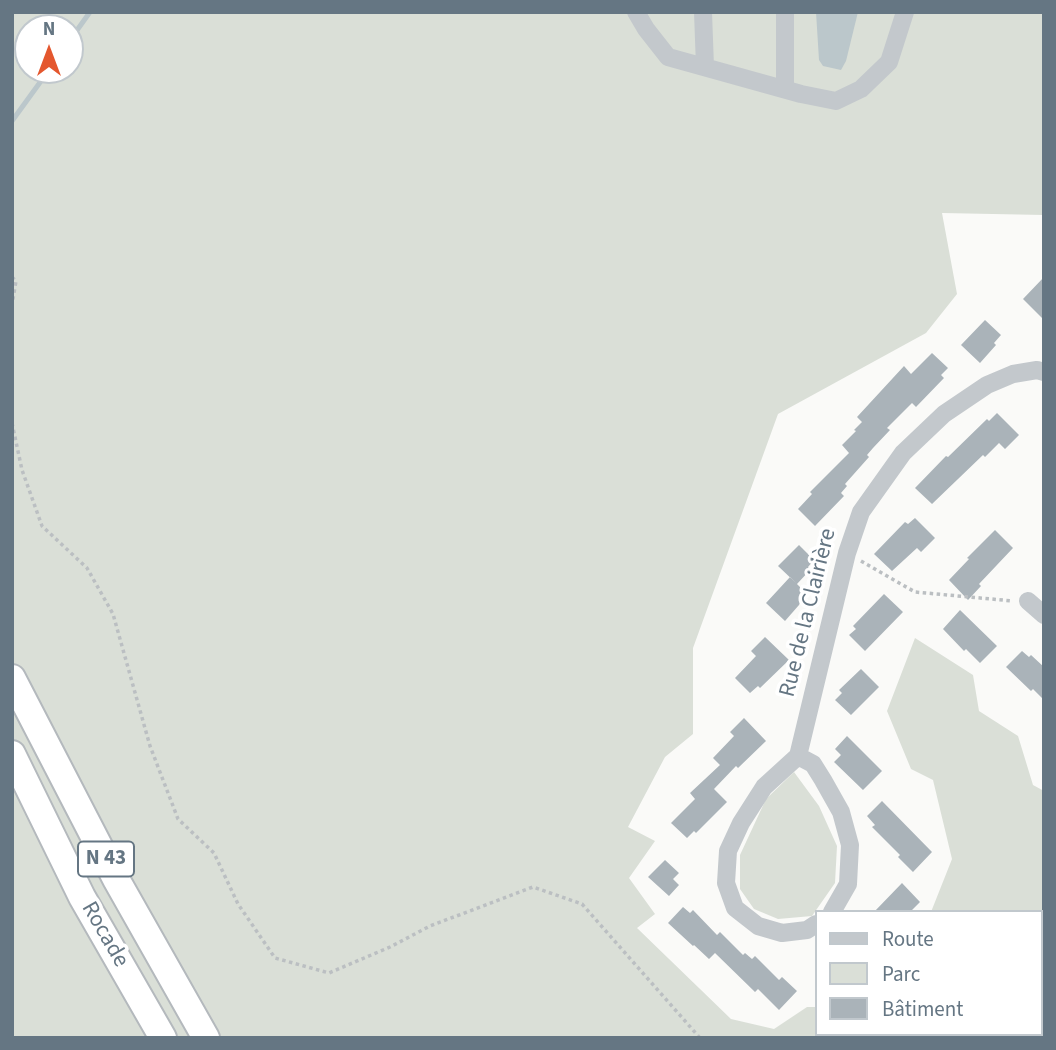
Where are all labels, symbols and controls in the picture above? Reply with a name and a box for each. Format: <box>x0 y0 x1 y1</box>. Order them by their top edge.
north arrow <box>14 14 84 84</box>
text: N <box>43 16 55 43</box>
street label: Rue de la Clairière <box>775 526 843 700</box>
road number: N 43 <box>78 842 134 876</box>
street label: Rocade <box>74 897 134 973</box>
legend <box>814 910 1042 1036</box>
text: Route <box>882 924 934 954</box>
text: Parc <box>882 959 920 989</box>
text: Bâtiment <box>882 994 963 1024</box>

